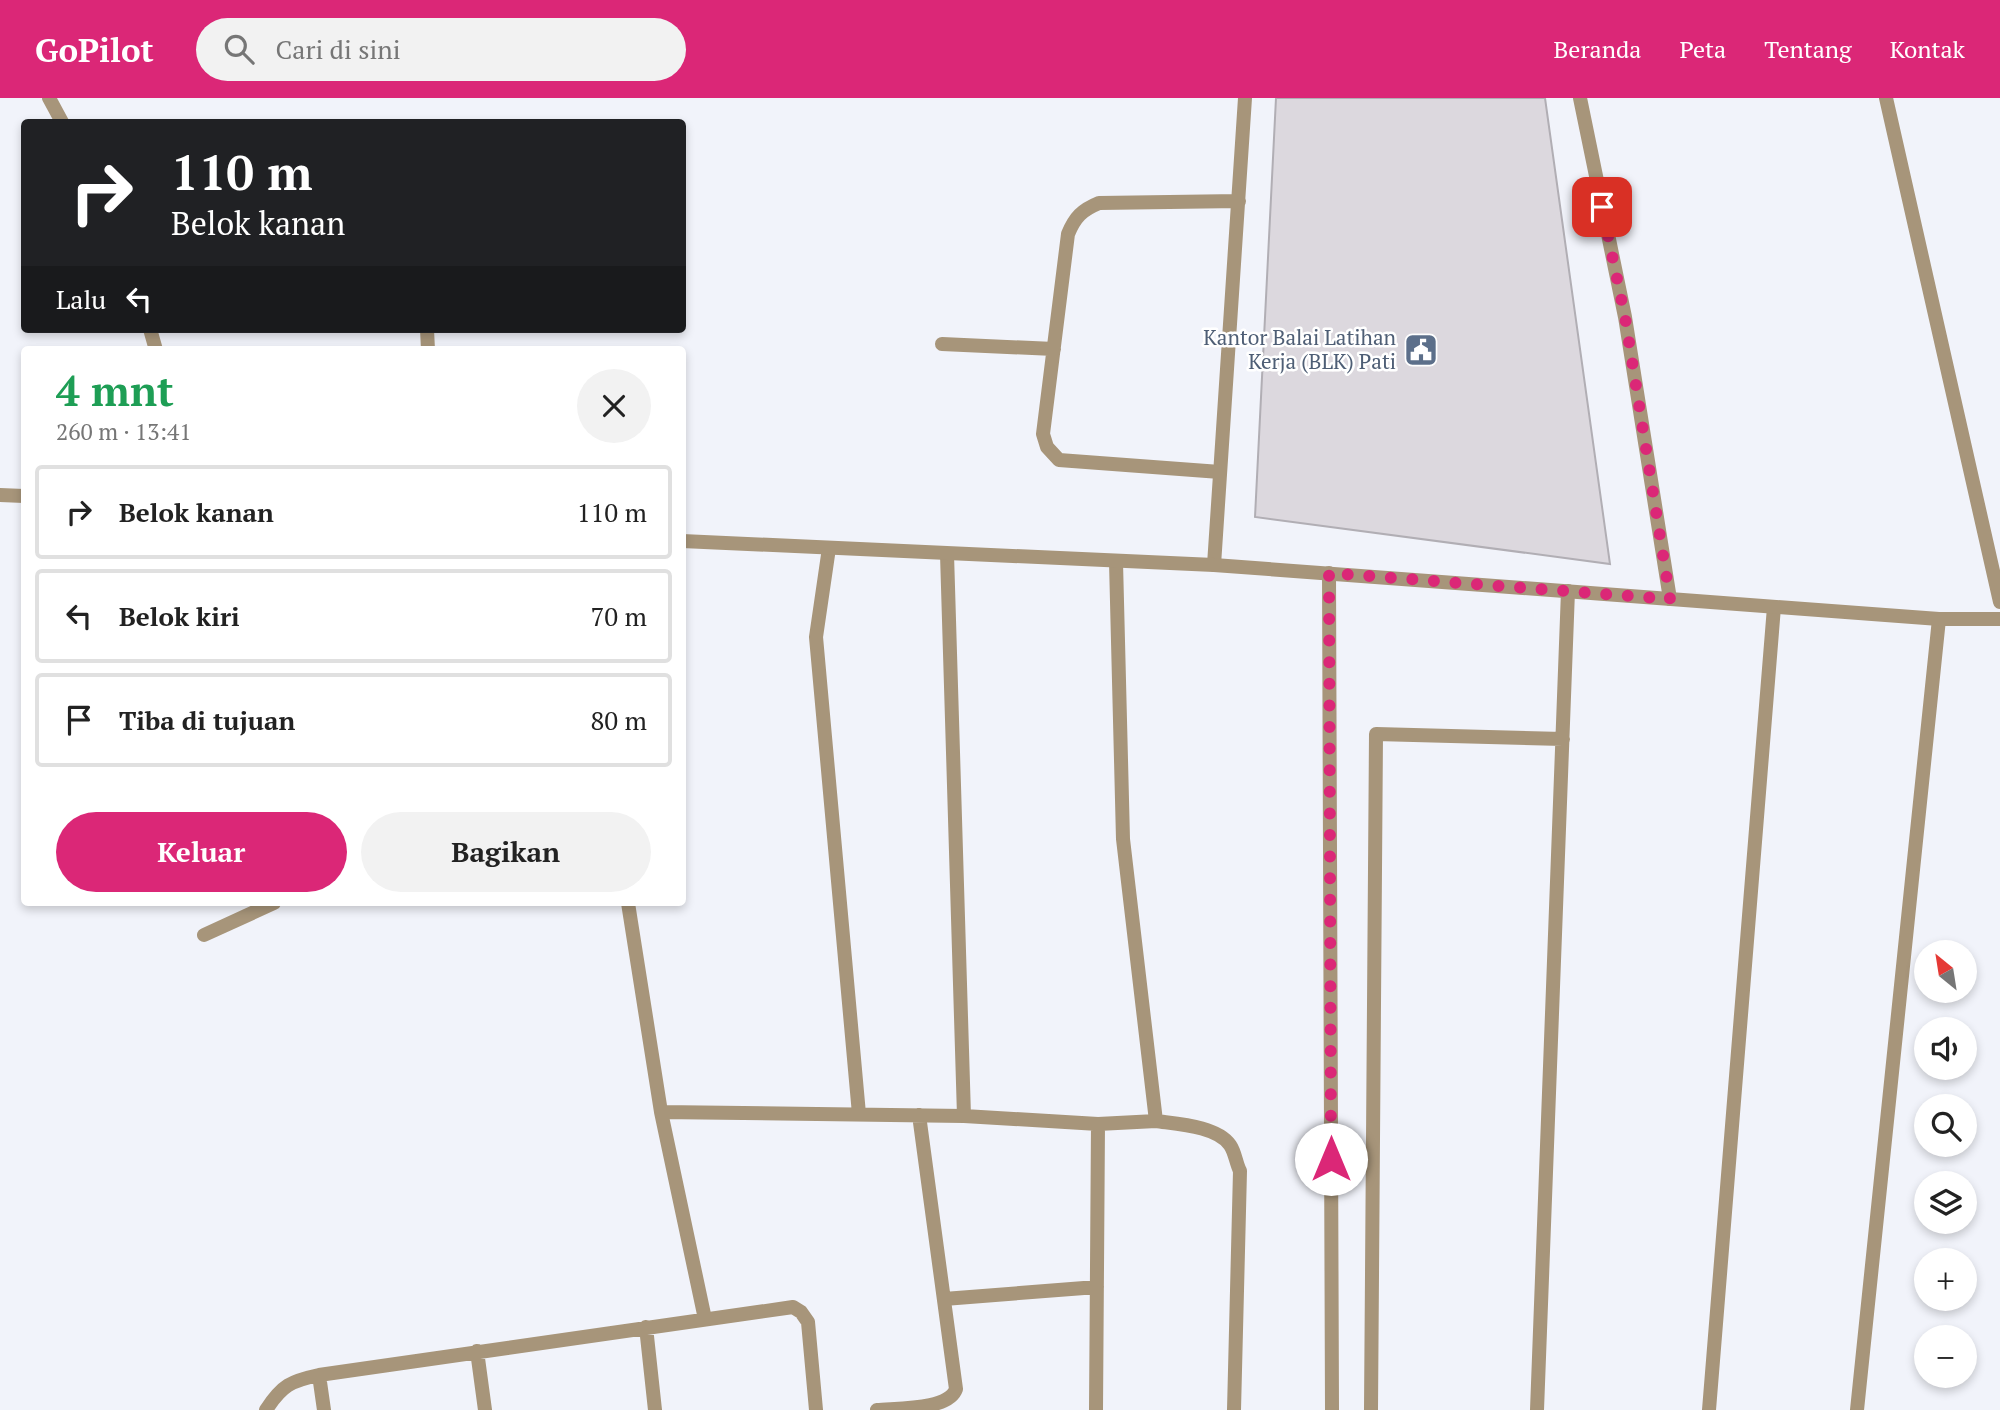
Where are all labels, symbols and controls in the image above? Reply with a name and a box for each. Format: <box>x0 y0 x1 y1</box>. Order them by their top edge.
search box <box>196 18 686 81</box>
text: GoPilot <box>35 28 154 71</box>
icon: search <box>220 30 258 68</box>
text: Cari di sini <box>276 32 401 66</box>
text: Beranda <box>1554 33 1641 65</box>
text: Peta <box>1679 33 1726 65</box>
text: Tentang <box>1764 33 1852 65</box>
text: Kontak <box>1890 33 1965 65</box>
text: 110 m <box>171 139 313 204</box>
icon: right <box>56 147 147 238</box>
pin <box>1572 177 1632 237</box>
icon: arrive <box>1583 188 1621 226</box>
text: Belok kanan <box>171 202 345 244</box>
icon: left <box>120 280 158 318</box>
text: Lalu <box>56 282 106 316</box>
place label: Kantor Balai Latihan Kerja (BLK) Pati <box>1203 323 1397 375</box>
public building icon: Kantor Balai Latihan Kerja (BLK) Pati <box>1402 331 1440 369</box>
text: 4 mnt <box>56 362 174 418</box>
button: close <box>577 369 651 443</box>
text: 260 m · 13:41 <box>56 416 191 447</box>
icon: right <box>60 493 98 531</box>
text: Belok kanan <box>119 495 274 529</box>
text: 110 m <box>577 495 647 529</box>
icon: left <box>60 597 98 635</box>
text: Belok kiri <box>119 599 240 633</box>
text: 70 m <box>591 599 647 633</box>
icon: arrive <box>60 701 98 739</box>
text: Tiba di tujuan <box>119 703 295 737</box>
text: 80 m <box>591 703 647 737</box>
button: Keluar <box>56 812 347 892</box>
button: Bagikan <box>361 812 651 892</box>
north arrow <box>1914 940 1978 1003</box>
map controls <box>1914 940 1977 1388</box>
button: sound <box>1914 1017 1977 1080</box>
button: search <box>1914 1094 1977 1157</box>
position arrow <box>1294 1122 1368 1196</box>
button: layers <box>1914 1171 1977 1234</box>
button: + <box>1914 1248 1977 1311</box>
button: − <box>1914 1325 1977 1388</box>

